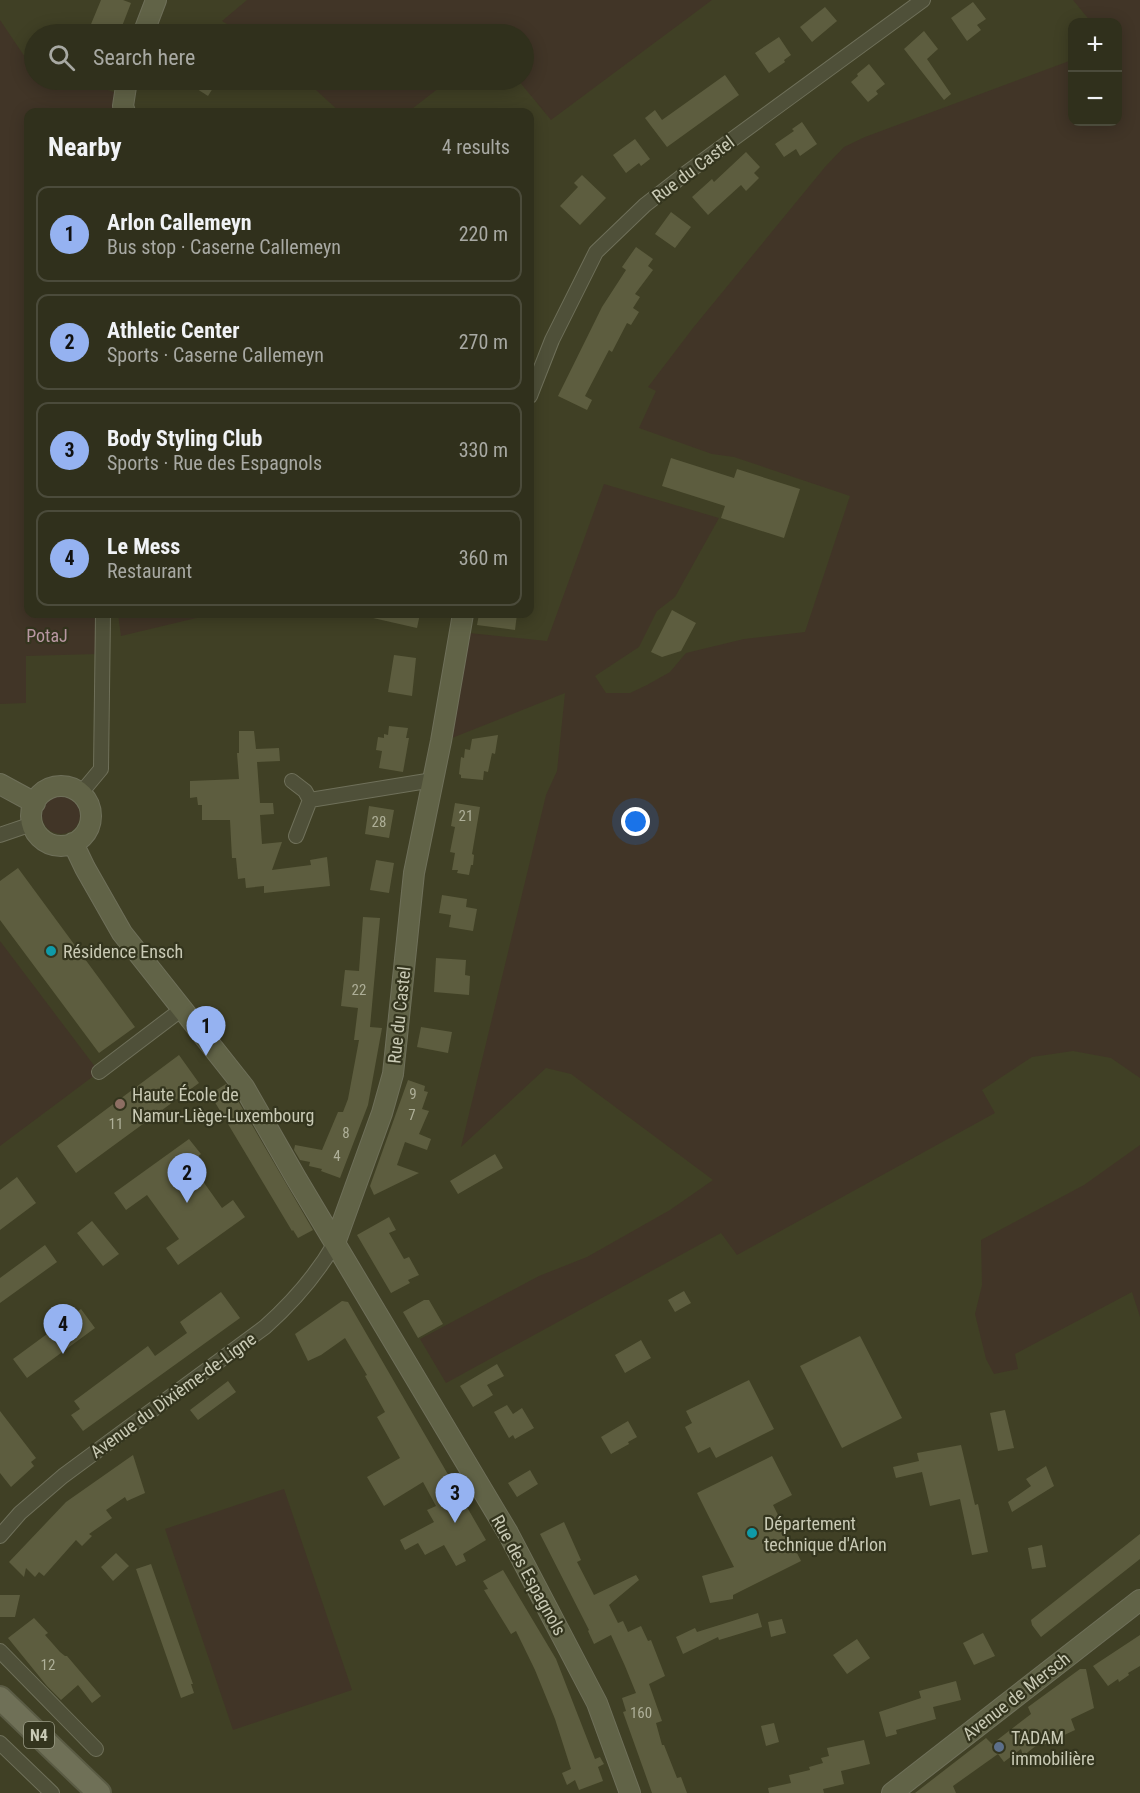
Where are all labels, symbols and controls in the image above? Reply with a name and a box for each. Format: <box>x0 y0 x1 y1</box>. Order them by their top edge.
map controls <box>1068 18 1122 126</box>
button: + <box>1068 18 1122 72</box>
search box <box>24 24 534 90</box>
icon: search <box>45 41 78 74</box>
text: Search here <box>93 45 195 70</box>
button: − <box>1068 72 1122 126</box>
street label: Rue du Castel <box>648 131 738 207</box>
text: Nearby <box>48 132 122 162</box>
text: 4 results <box>442 135 510 159</box>
text: Arlon Callemeyn <box>107 210 252 235</box>
text: 1 <box>64 222 75 246</box>
text: 220 m <box>459 222 508 246</box>
text: Bus stop · Caserne Callemeyn <box>107 235 341 259</box>
text: Athletic Center <box>107 318 240 343</box>
text: 2 <box>64 330 75 354</box>
text: 270 m <box>459 330 508 354</box>
text: Sports · Caserne Callemeyn <box>107 343 324 367</box>
text: Body Styling Club <box>107 426 262 451</box>
text: 3 <box>64 438 75 462</box>
text: 330 m <box>459 438 508 462</box>
text: Sports · Rue des Espagnols <box>107 451 322 475</box>
text: Le Mess <box>107 534 180 559</box>
text: 4 <box>64 546 75 570</box>
text: 360 m <box>459 546 508 570</box>
text: Restaurant <box>107 559 192 583</box>
park label: PotaJ <box>26 625 68 646</box>
house number: 21 <box>459 807 473 825</box>
your location <box>621 807 650 836</box>
house number: 28 <box>372 813 386 831</box>
place label: Résidence Ensch <box>63 941 183 962</box>
marker: Résidence Ensch <box>44 944 58 958</box>
street label: Rue du Castel <box>383 965 415 1065</box>
house number: 22 <box>352 981 366 999</box>
pin: 1 <box>186 1006 226 1056</box>
place label: Haute École de Namur-Liège-Luxembourg <box>132 1084 314 1126</box>
house number: 9 <box>409 1085 417 1103</box>
marker: Haute École de Namur-Liège-Luxembourg <box>113 1097 127 1111</box>
house number: 7 <box>408 1106 416 1124</box>
house number: 11 <box>109 1115 123 1133</box>
house number: 8 <box>342 1124 350 1142</box>
house number: 4 <box>333 1147 341 1165</box>
pin: 2 <box>168 1154 207 1203</box>
pin: 4 <box>44 1304 82 1354</box>
street label: Avenue du Dixième-de-Ligne <box>86 1328 260 1462</box>
pin: 3 <box>436 1474 474 1523</box>
street label: Rue des Espagnols <box>487 1511 571 1639</box>
place label: Département technique d'Arlon <box>764 1513 887 1555</box>
marker: Département technique d'Arlon <box>745 1526 759 1540</box>
street label: Avenue de Mersch <box>958 1648 1074 1744</box>
house number: 12 <box>41 1656 55 1674</box>
house number: 160 <box>630 1704 652 1722</box>
road number: N4 <box>24 1722 54 1748</box>
place label: TADAM immobilière <box>1011 1727 1095 1769</box>
marker: TADAM immobilière <box>992 1740 1006 1754</box>

